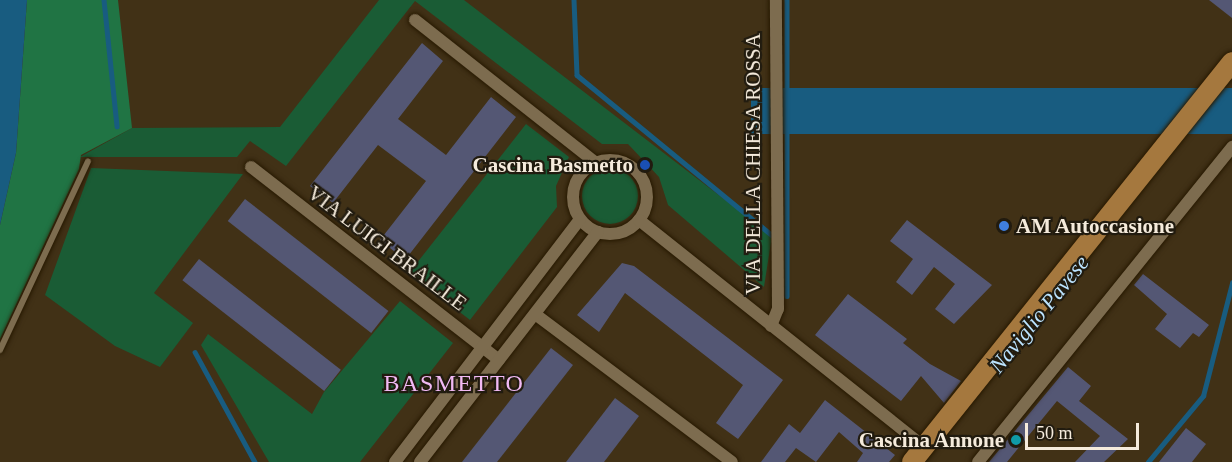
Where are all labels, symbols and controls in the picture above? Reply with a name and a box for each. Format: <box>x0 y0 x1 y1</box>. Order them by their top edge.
street label: VIA DELLA CHIESA ROSSA <box>740 31 766 297</box>
place label: Cascina Basmetto <box>473 152 633 178</box>
marker: Cascina Basmetto <box>638 158 652 172</box>
street label: VIA LUIGI BRAILLE <box>302 180 472 316</box>
place label: AM Autoccasione <box>1016 213 1175 239</box>
marker: AM Autoccasione <box>997 219 1011 233</box>
water label: Naviglio Pavese <box>984 250 1094 378</box>
district label: BASMETTO <box>384 370 524 398</box>
scale bar <box>1028 411 1142 449</box>
text: 50 m <box>1036 423 1073 443</box>
place label: Cascina Annone <box>858 427 1004 453</box>
marker: Cascina Annone <box>1009 433 1023 447</box>

